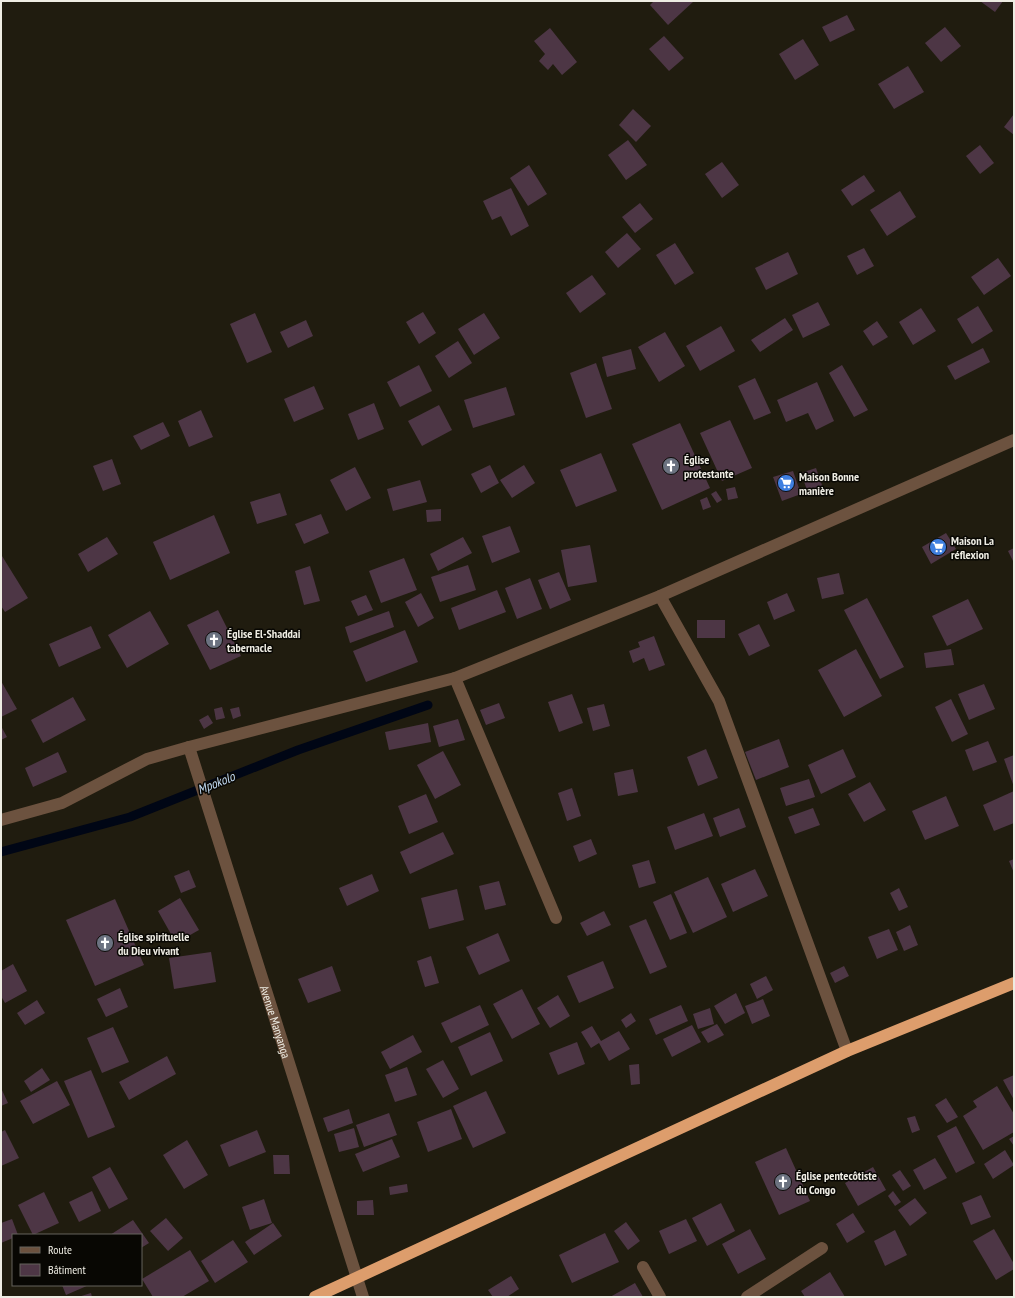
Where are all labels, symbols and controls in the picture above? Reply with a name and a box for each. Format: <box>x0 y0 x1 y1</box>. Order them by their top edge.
place label: Église protestante <box>684 452 734 481</box>
church icon: Église protestante <box>661 456 681 476</box>
place label: Maison Bonne manière <box>799 469 859 498</box>
supermarket icon: Maison Bonne manière <box>776 473 796 493</box>
place label: Maison La réflexion <box>951 533 994 562</box>
supermarket icon: Maison La réflexion <box>928 537 948 557</box>
place label: Église El-Shaddai tabernacle <box>227 626 301 655</box>
church icon: Église El-Shaddai tabernacle <box>204 630 224 650</box>
water label: Mpokolo <box>195 767 238 798</box>
place label: Église spirituelle du Dieu vivant <box>118 929 189 958</box>
church icon: Église spirituelle du Dieu vivant <box>95 933 115 953</box>
street label: Avenue Manyanga <box>257 983 294 1060</box>
place label: Église pentecôtiste du Congo <box>796 1168 877 1197</box>
church icon: Église pentecôtiste du Congo <box>773 1172 793 1192</box>
legend <box>12 1234 142 1286</box>
text: Route <box>48 1242 72 1257</box>
text: Bâtiment <box>48 1262 86 1277</box>

